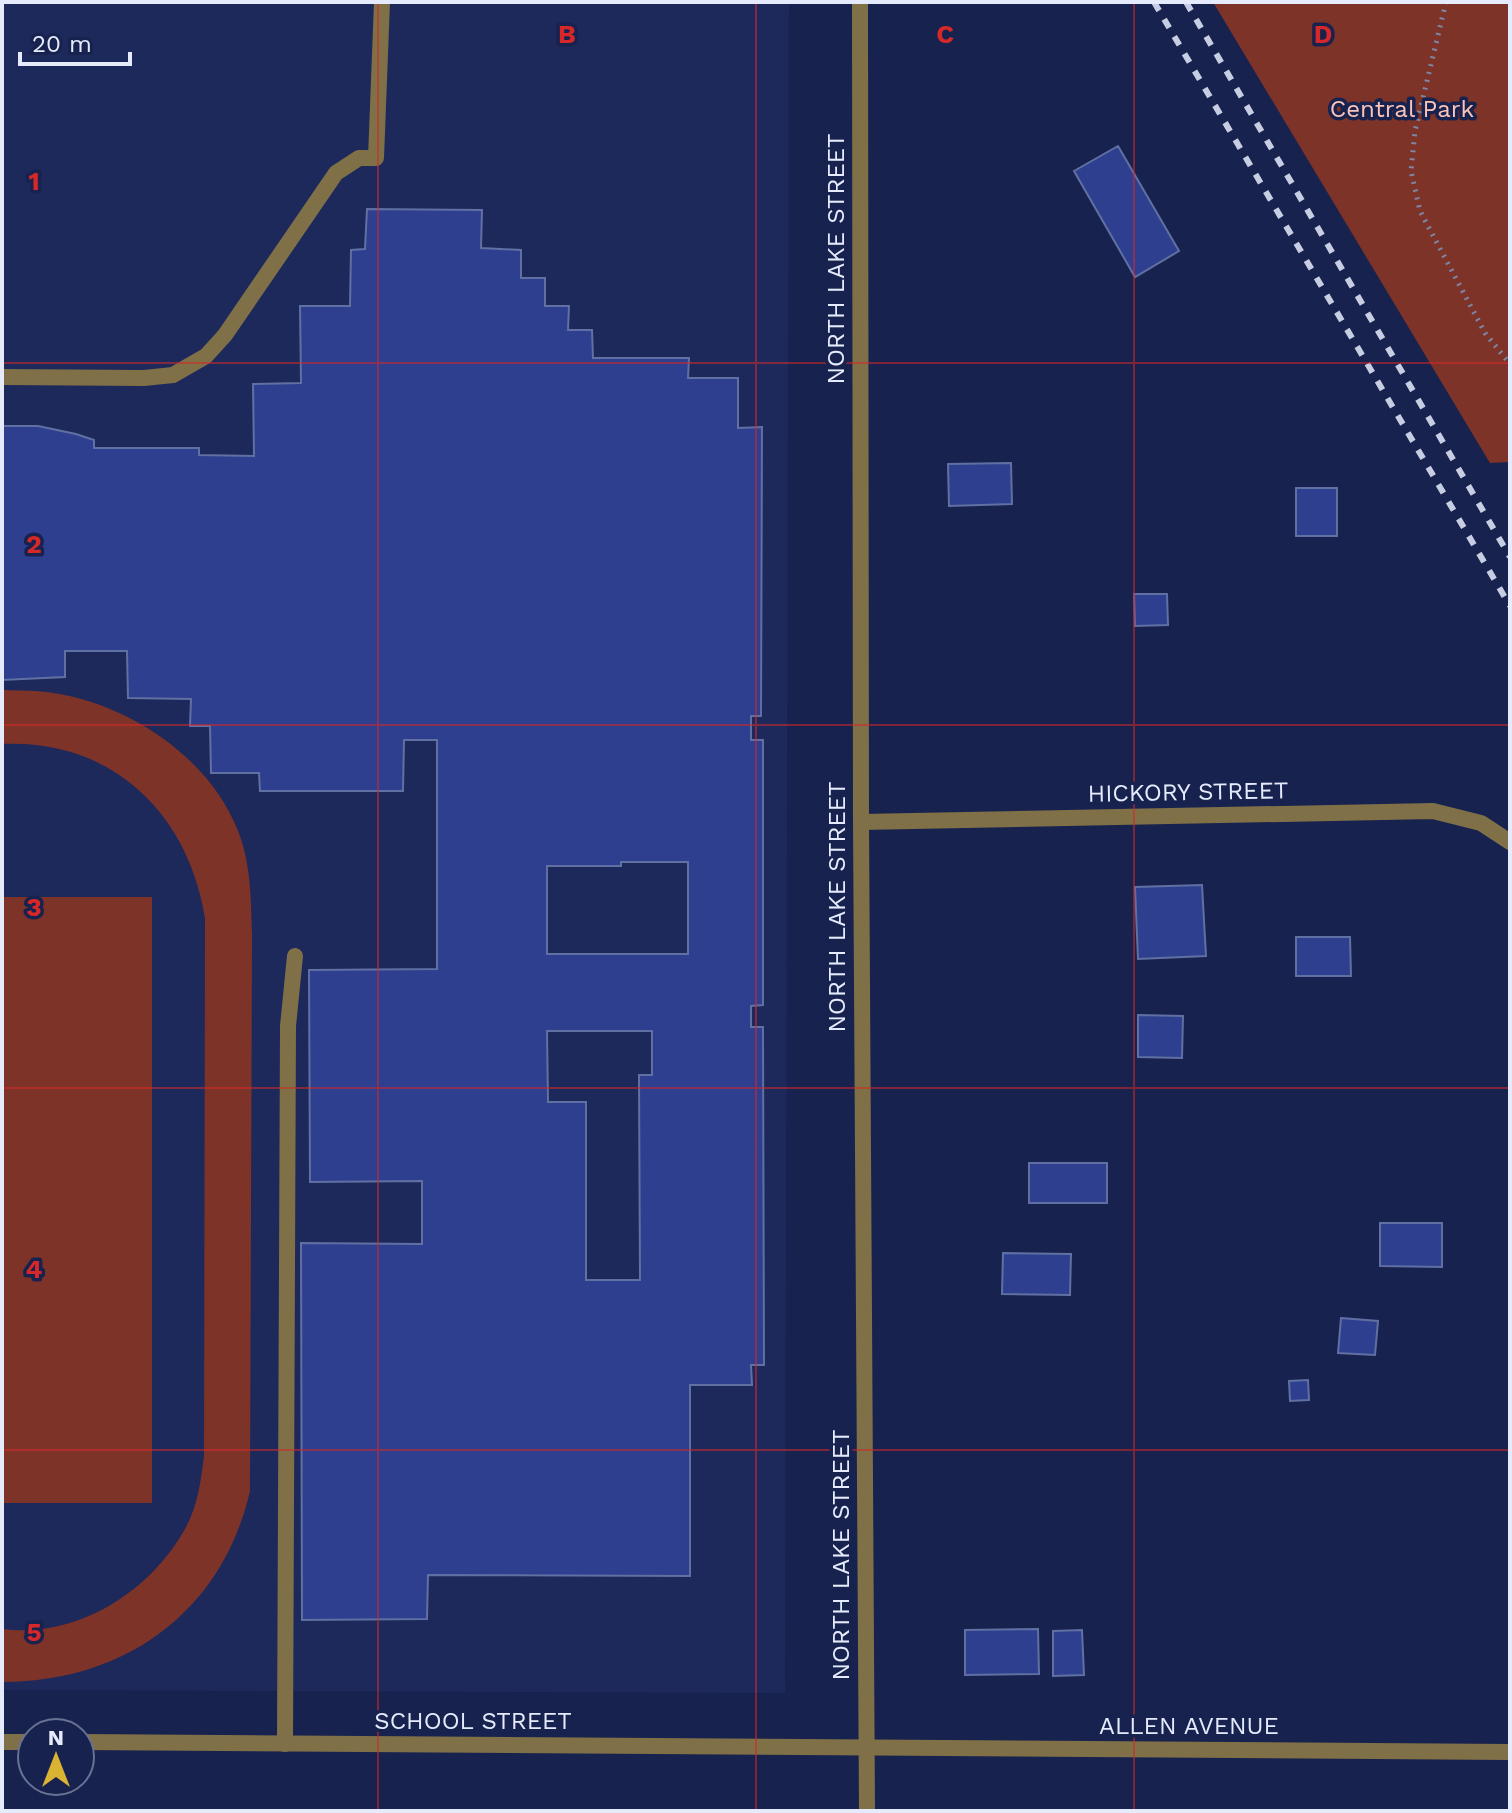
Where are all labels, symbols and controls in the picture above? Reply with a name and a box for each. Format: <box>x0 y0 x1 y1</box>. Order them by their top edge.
scale bar <box>20 16 130 66</box>
text: B <box>558 19 576 49</box>
text: C <box>936 19 954 49</box>
text: D <box>1314 19 1332 49</box>
text: 20 m <box>32 30 92 58</box>
park label: Central Park <box>1330 95 1475 123</box>
street label: NORTH LAKE STREET <box>822 133 850 385</box>
text: 1 <box>28 166 40 196</box>
text: 2 <box>26 529 42 559</box>
street label: HICKORY STREET <box>1087 776 1289 808</box>
street label: NORTH LAKE STREET <box>823 781 851 1033</box>
text: 3 <box>26 892 42 922</box>
text: 4 <box>26 1254 43 1284</box>
street label: NORTH LAKE STREET <box>827 1429 855 1681</box>
text: 5 <box>26 1617 42 1647</box>
street label: SCHOOL STREET <box>374 1707 572 1735</box>
street label: ALLEN AVENUE <box>1099 1712 1279 1740</box>
north arrow <box>16 1717 96 1797</box>
text: N <box>48 1725 64 1750</box>

